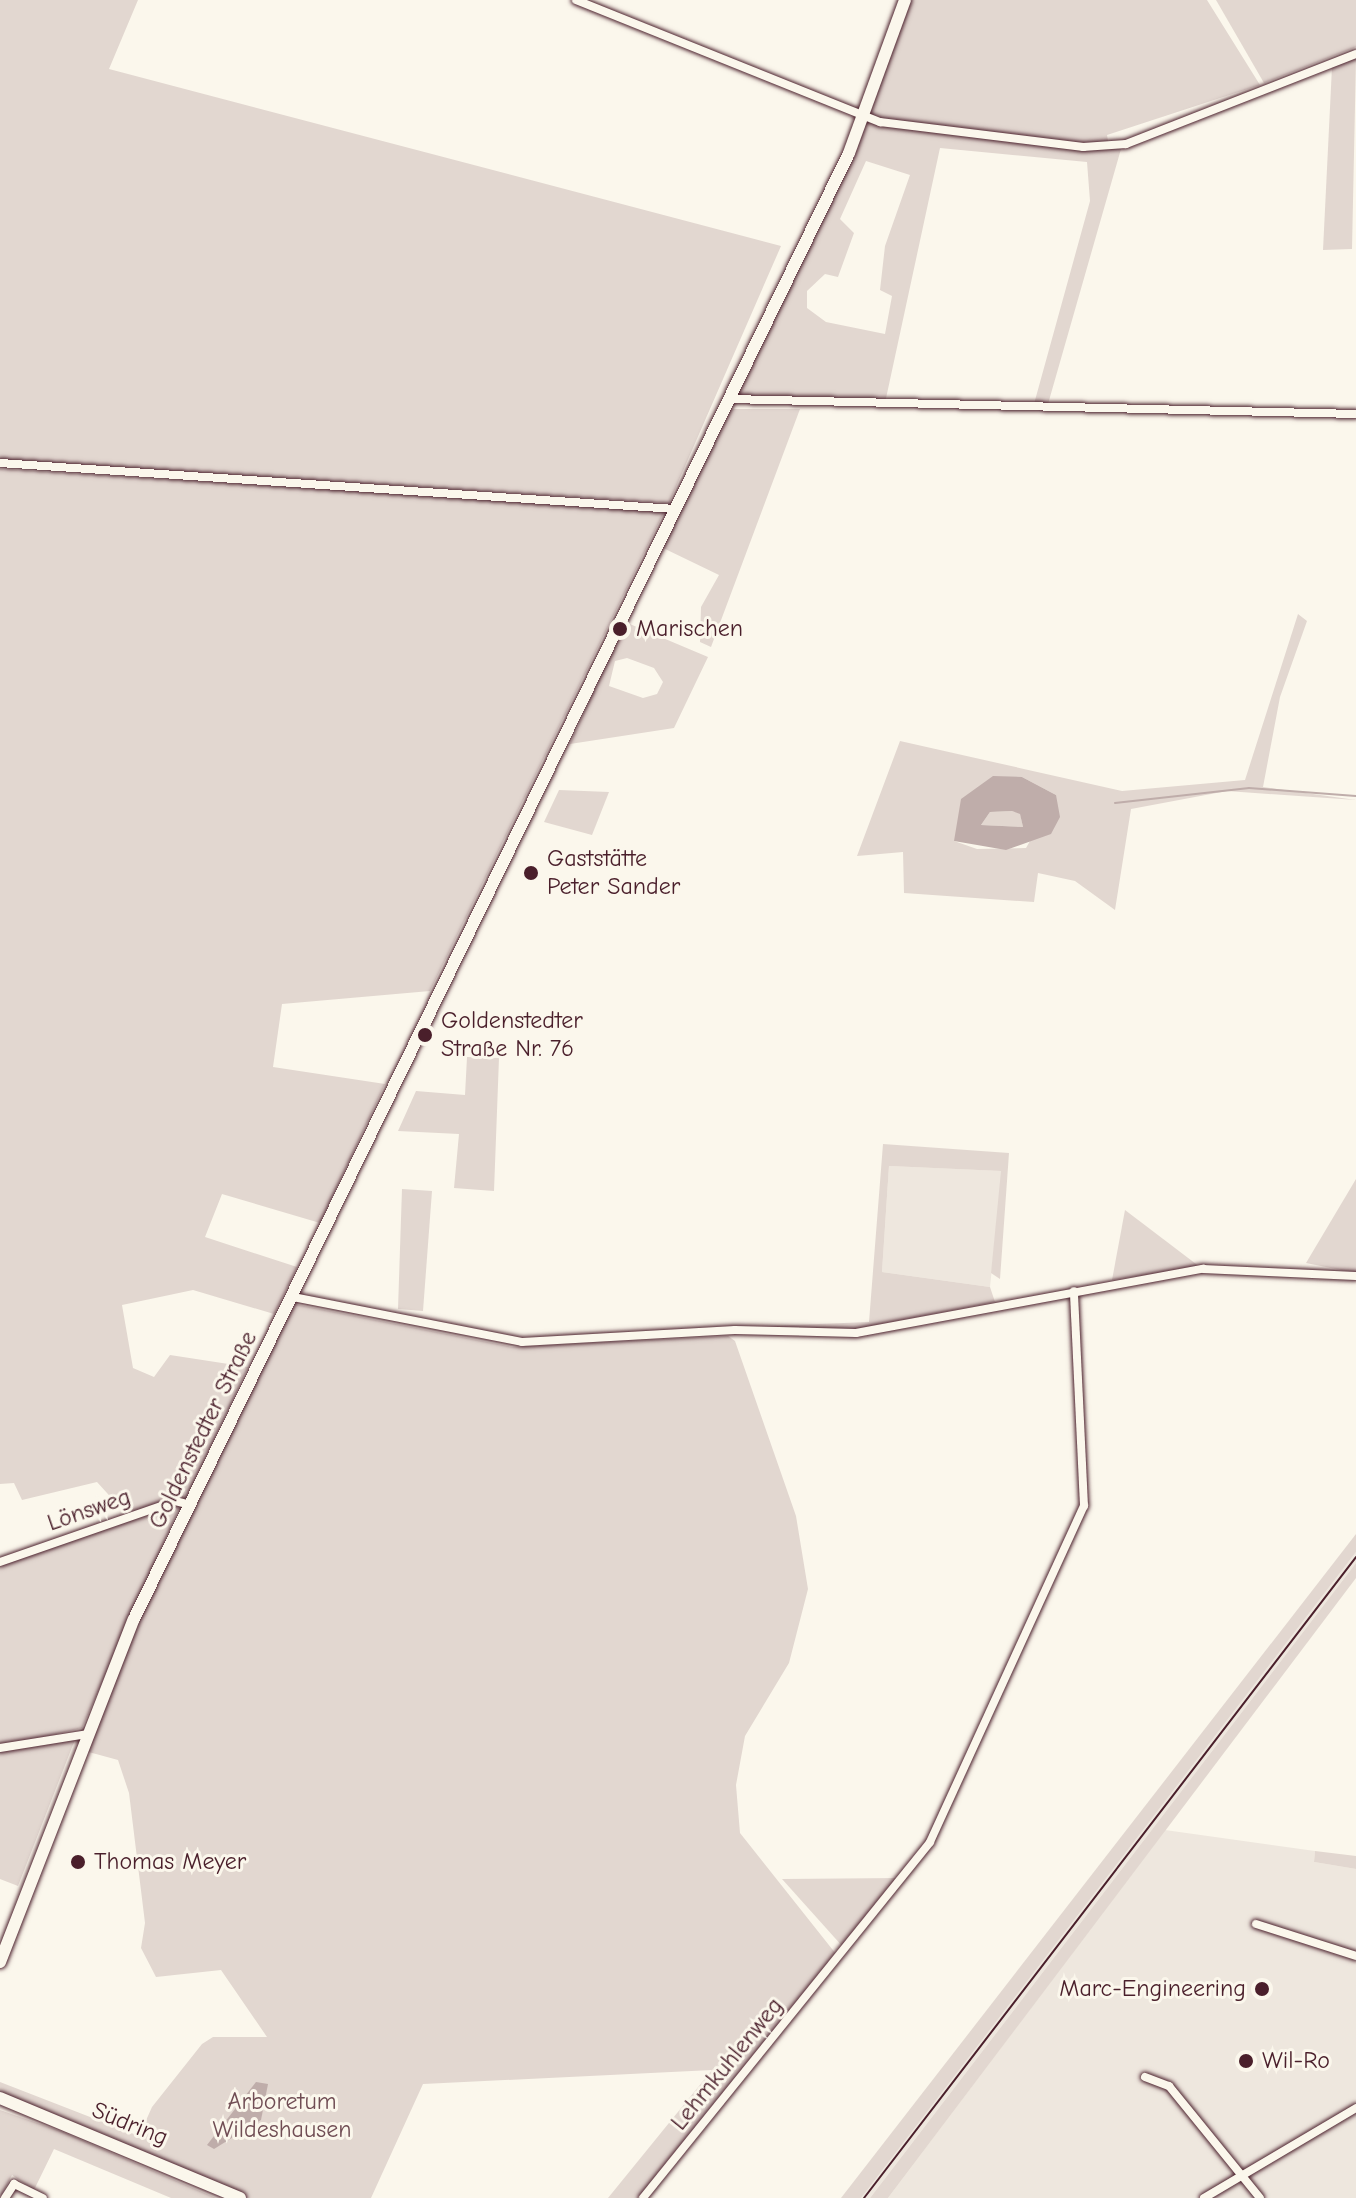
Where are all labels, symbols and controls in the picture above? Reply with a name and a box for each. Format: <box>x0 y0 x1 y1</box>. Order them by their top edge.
place label: Marischen <box>636 615 743 643</box>
marker: Marischen <box>611 620 629 638</box>
place label: Gaststätte Peter Sander <box>547 845 680 901</box>
marker: Gaststätte Peter Sander <box>522 864 540 882</box>
place label: Goldenstedter Straße Nr. 76 <box>441 1007 583 1063</box>
marker: Goldenstedter Straße Nr. 76 <box>416 1026 434 1044</box>
street label: Goldenstedter Straße <box>143 1327 263 1533</box>
street label: Lönsweg <box>44 1482 134 1538</box>
place label: Thomas Meyer <box>94 1848 246 1876</box>
marker: Thomas Meyer <box>69 1853 87 1871</box>
place label: Marc-Engineering <box>1059 1975 1246 2003</box>
marker: Marc-Engineering <box>1253 1980 1271 1998</box>
street label: Lehmkuhlenweg <box>665 1992 789 2136</box>
place label: Wil-Ro <box>1262 2047 1330 2075</box>
marker: Wil-Ro <box>1237 2052 1255 2070</box>
park label: Arboretum Wildeshausen <box>213 2088 351 2144</box>
street label: Südring <box>88 2096 172 2152</box>

